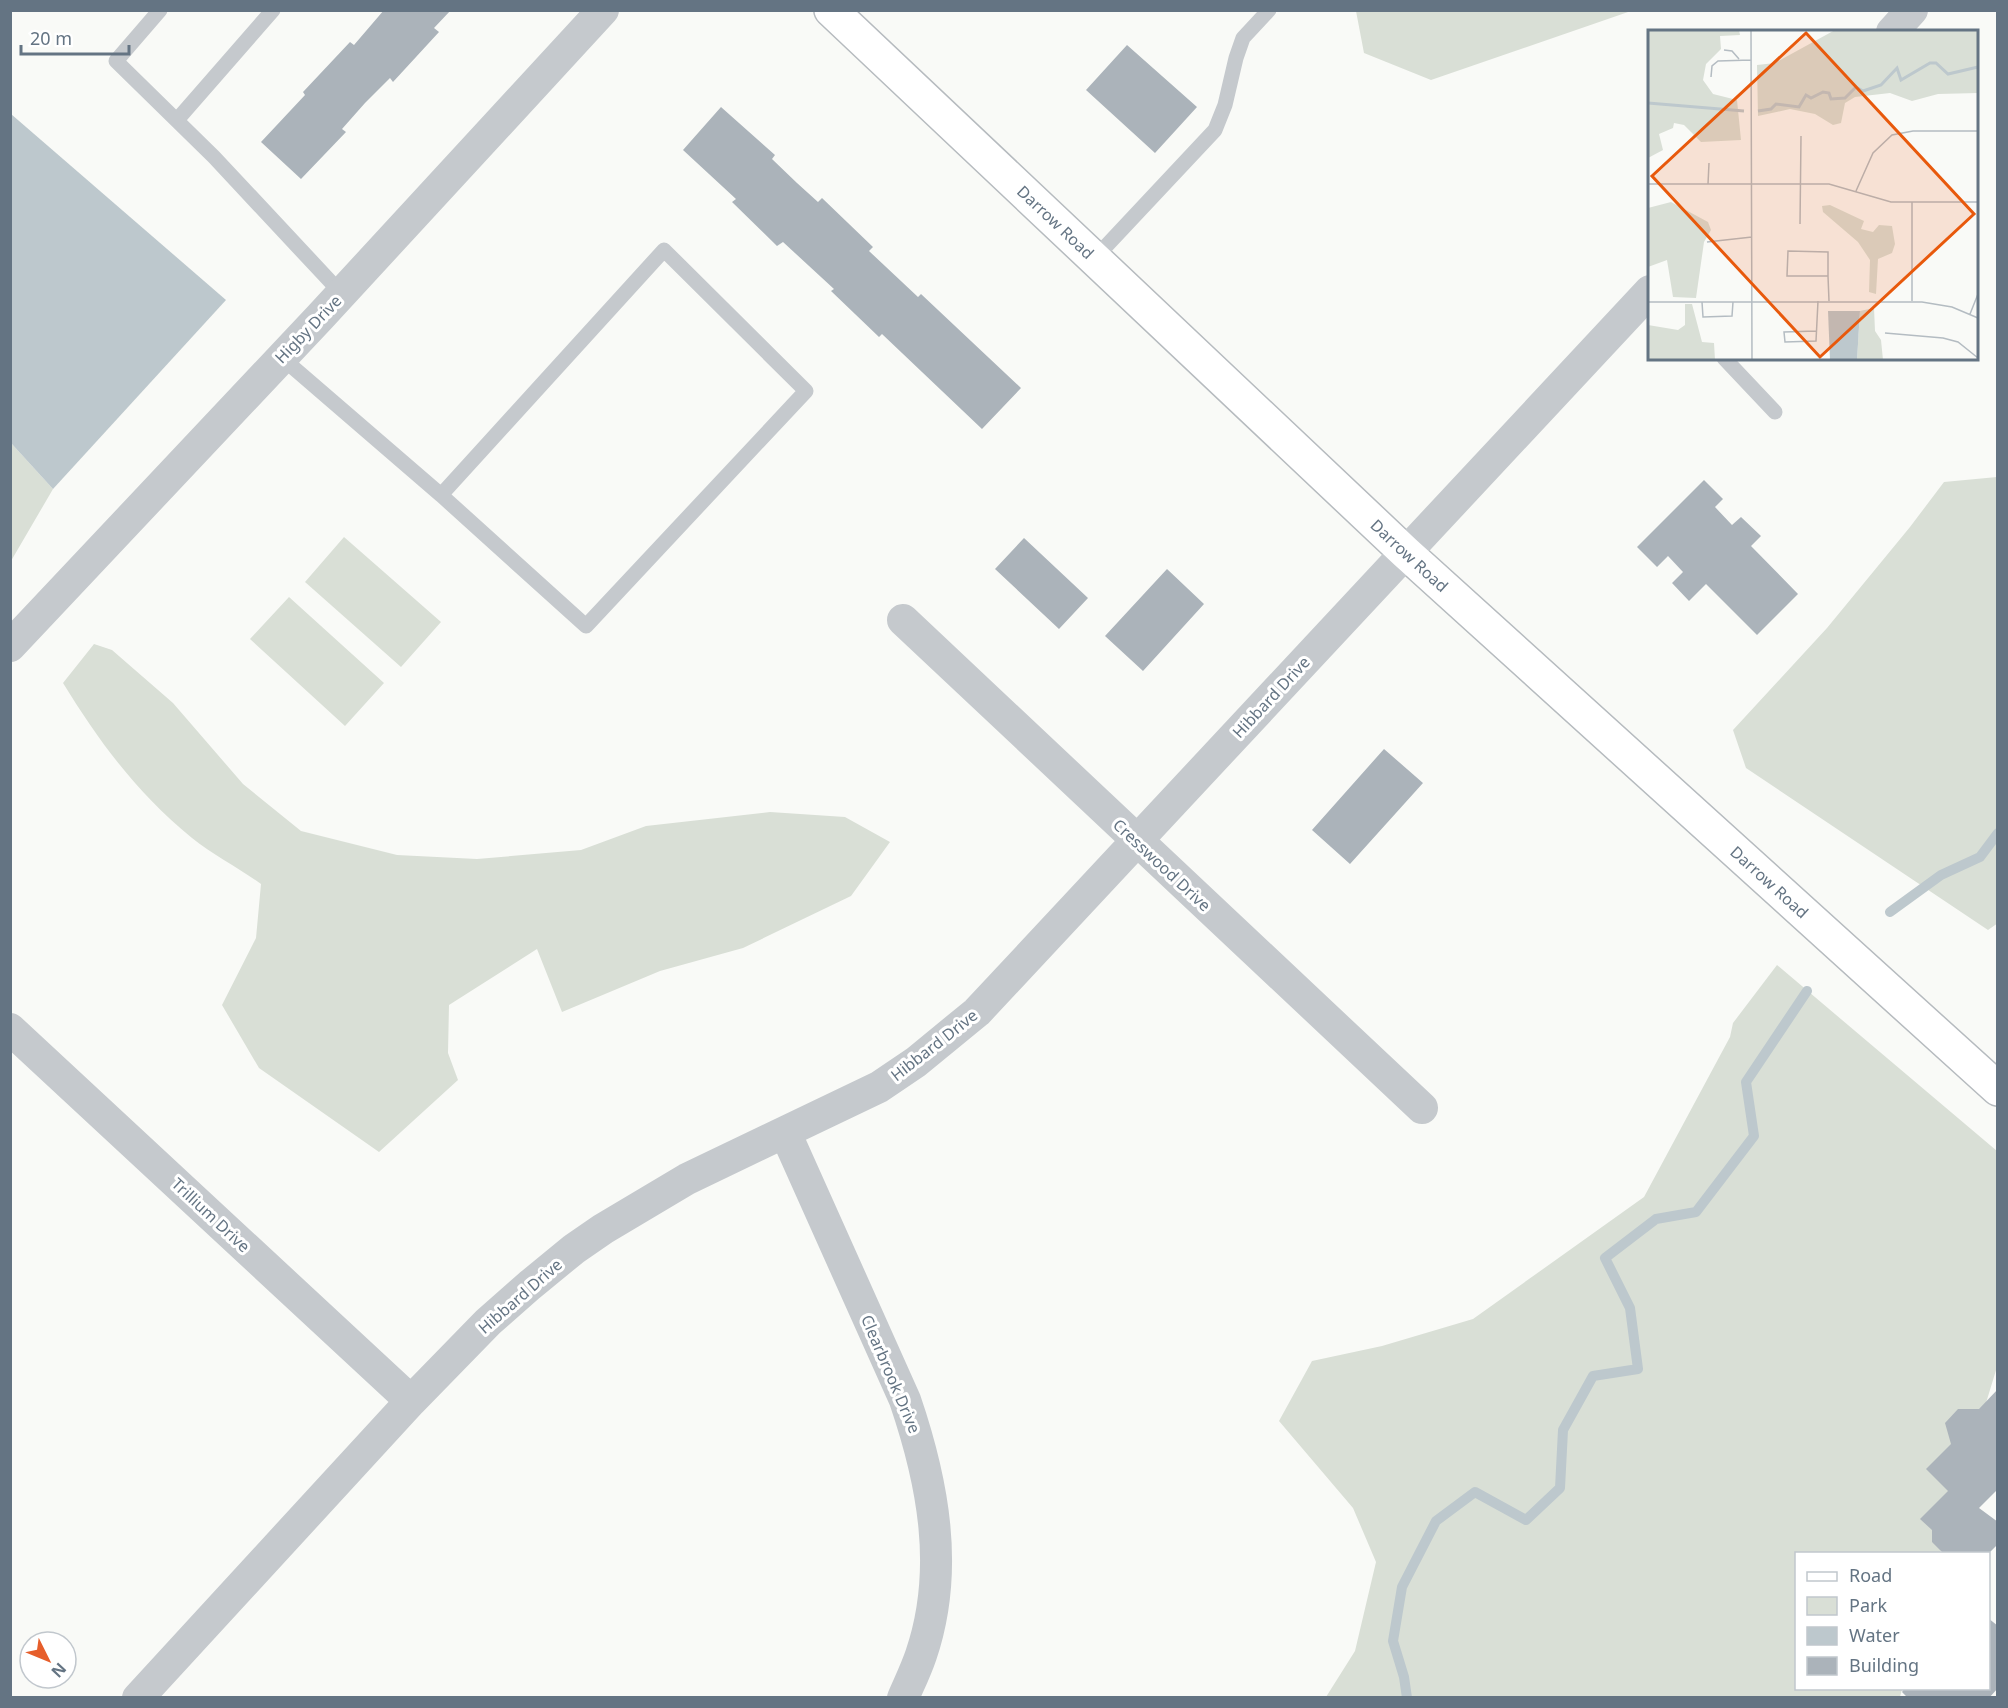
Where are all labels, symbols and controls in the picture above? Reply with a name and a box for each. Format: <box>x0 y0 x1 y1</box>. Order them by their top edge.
scale bar <box>21 18 129 56</box>
text: 20 m <box>30 26 72 50</box>
inset map <box>1648 30 1978 360</box>
street label: Darrow Road <box>1012 180 1099 264</box>
street label: Higby Drive <box>270 290 346 368</box>
street label: Darrow Road <box>1366 514 1453 597</box>
street label: Hibbard Drive <box>1227 651 1315 743</box>
street label: Cresswood Drive <box>1108 814 1216 916</box>
street label: Darrow Road <box>1726 841 1813 923</box>
street label: Hibbard Drive <box>886 1004 982 1086</box>
street label: Trillium Drive <box>167 1173 255 1257</box>
street label: Hibbard Drive <box>473 1253 567 1339</box>
street label: Clearbrook Drive <box>856 1311 926 1437</box>
legend <box>1795 1552 1990 1690</box>
text: Road <box>1849 1563 1892 1587</box>
text: Park <box>1849 1593 1887 1617</box>
text: Water <box>1849 1623 1900 1647</box>
north arrow <box>18 1630 78 1690</box>
text: Building <box>1849 1653 1919 1677</box>
text: N <box>46 1658 71 1682</box>

